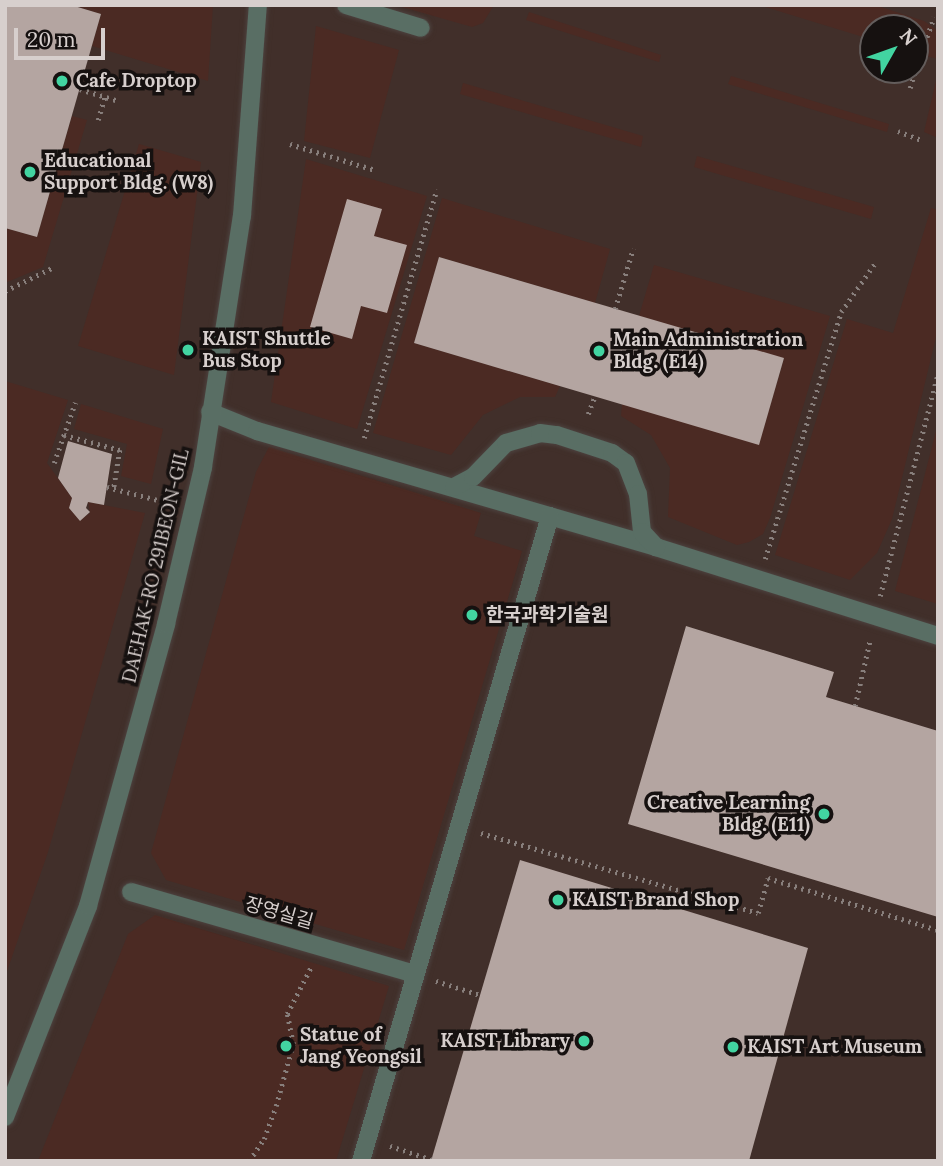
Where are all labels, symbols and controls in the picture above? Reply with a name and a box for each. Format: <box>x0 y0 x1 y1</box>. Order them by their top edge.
scale bar <box>18 14 108 58</box>
north arrow <box>859 14 929 84</box>
text: N <box>895 23 922 50</box>
text: 20 m <box>27 26 76 53</box>
place label: Cafe Droptop <box>76 70 197 92</box>
marker: Cafe Droptop <box>54 73 70 89</box>
place label: Educational Support Bldg. (W8) <box>44 150 213 194</box>
marker: Educational Support Bldg. (W8) <box>22 164 38 180</box>
place label: KAIST Shuttle Bus Stop <box>202 328 331 372</box>
place label: Main Administration Bldg. (E14) <box>613 329 803 373</box>
marker: KAIST Shuttle Bus Stop <box>180 342 196 358</box>
marker: Main Administration Bldg. (E14) <box>591 343 607 359</box>
street label: DAEHAK-RO 291BEON-GIL <box>118 447 194 685</box>
place label: 한국과학기술원 <box>486 604 608 626</box>
marker: 한국과학기술원 <box>464 607 480 623</box>
place label: Creative Learning Bldg. (E11) <box>647 792 810 836</box>
marker: Creative Learning Bldg. (E11) <box>816 806 832 822</box>
place label: KAIST Brand Shop <box>572 889 739 911</box>
street label: 장영실길 <box>242 892 316 934</box>
marker: KAIST Brand Shop <box>550 892 566 908</box>
place label: Statue of Jang Yeongsil <box>300 1024 422 1068</box>
place label: KAIST Library <box>440 1030 570 1052</box>
marker: KAIST Library <box>576 1033 592 1049</box>
place label: KAIST Art Museum <box>747 1036 922 1058</box>
marker: Statue of Jang Yeongsil <box>278 1038 294 1054</box>
marker: KAIST Art Museum <box>725 1039 741 1055</box>

